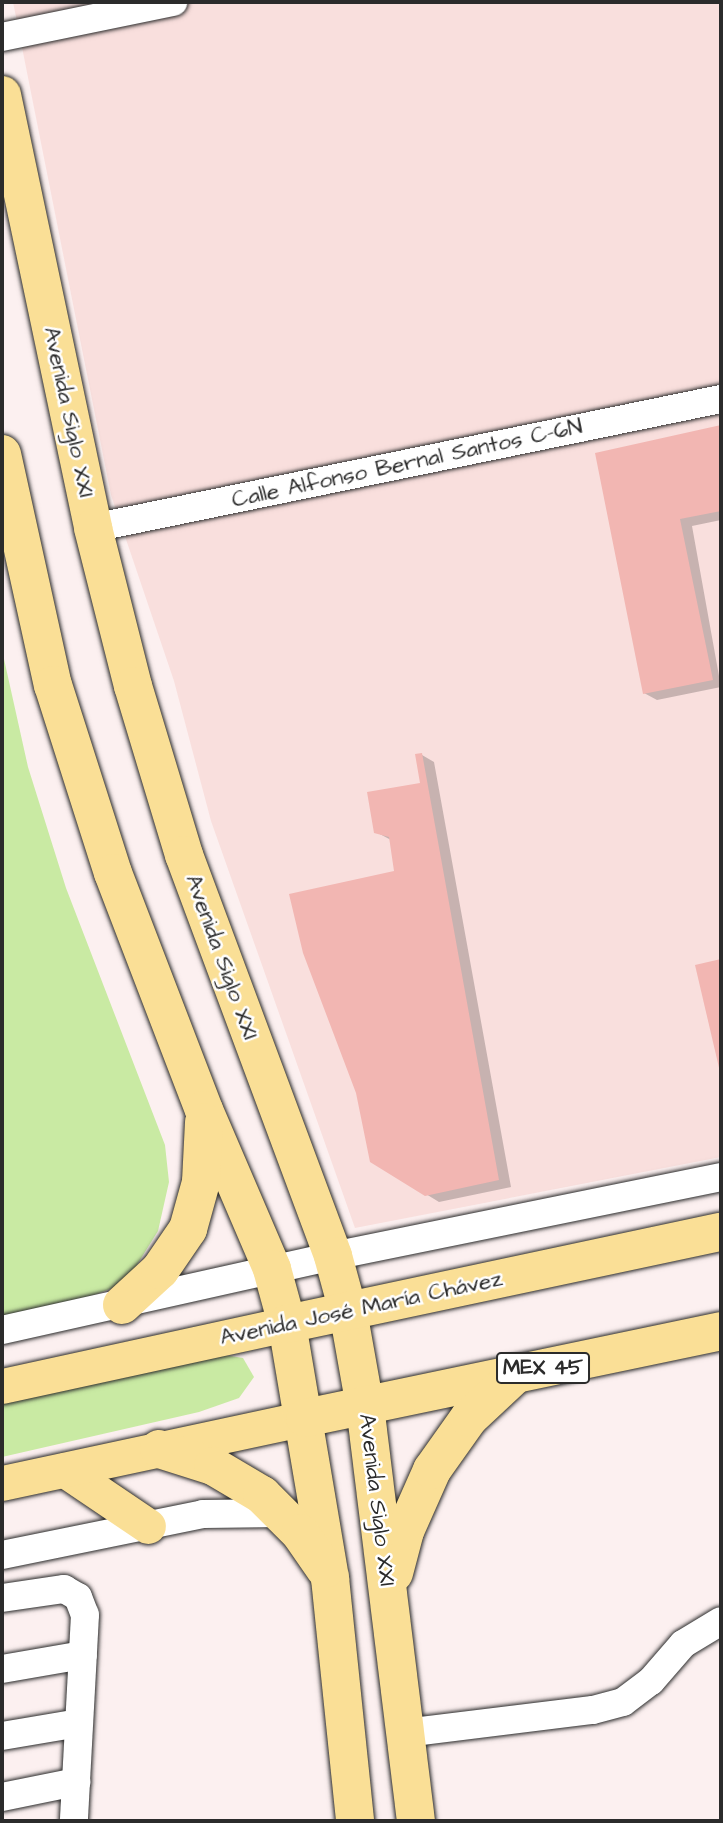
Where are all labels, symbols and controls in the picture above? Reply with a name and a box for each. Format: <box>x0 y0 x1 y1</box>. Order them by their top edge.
street label: Avenida Siglo XXI <box>37 324 101 500</box>
street label: Calle Alfonso Bernal Santos C-6N <box>229 412 585 514</box>
street label: Avenida Siglo XXI <box>179 871 265 1043</box>
street label: Avenida José María Chávez <box>217 1265 505 1351</box>
road number: MEX 45 <box>496 1350 590 1386</box>
street label: Avenida Siglo XXI <box>353 1412 401 1588</box>

